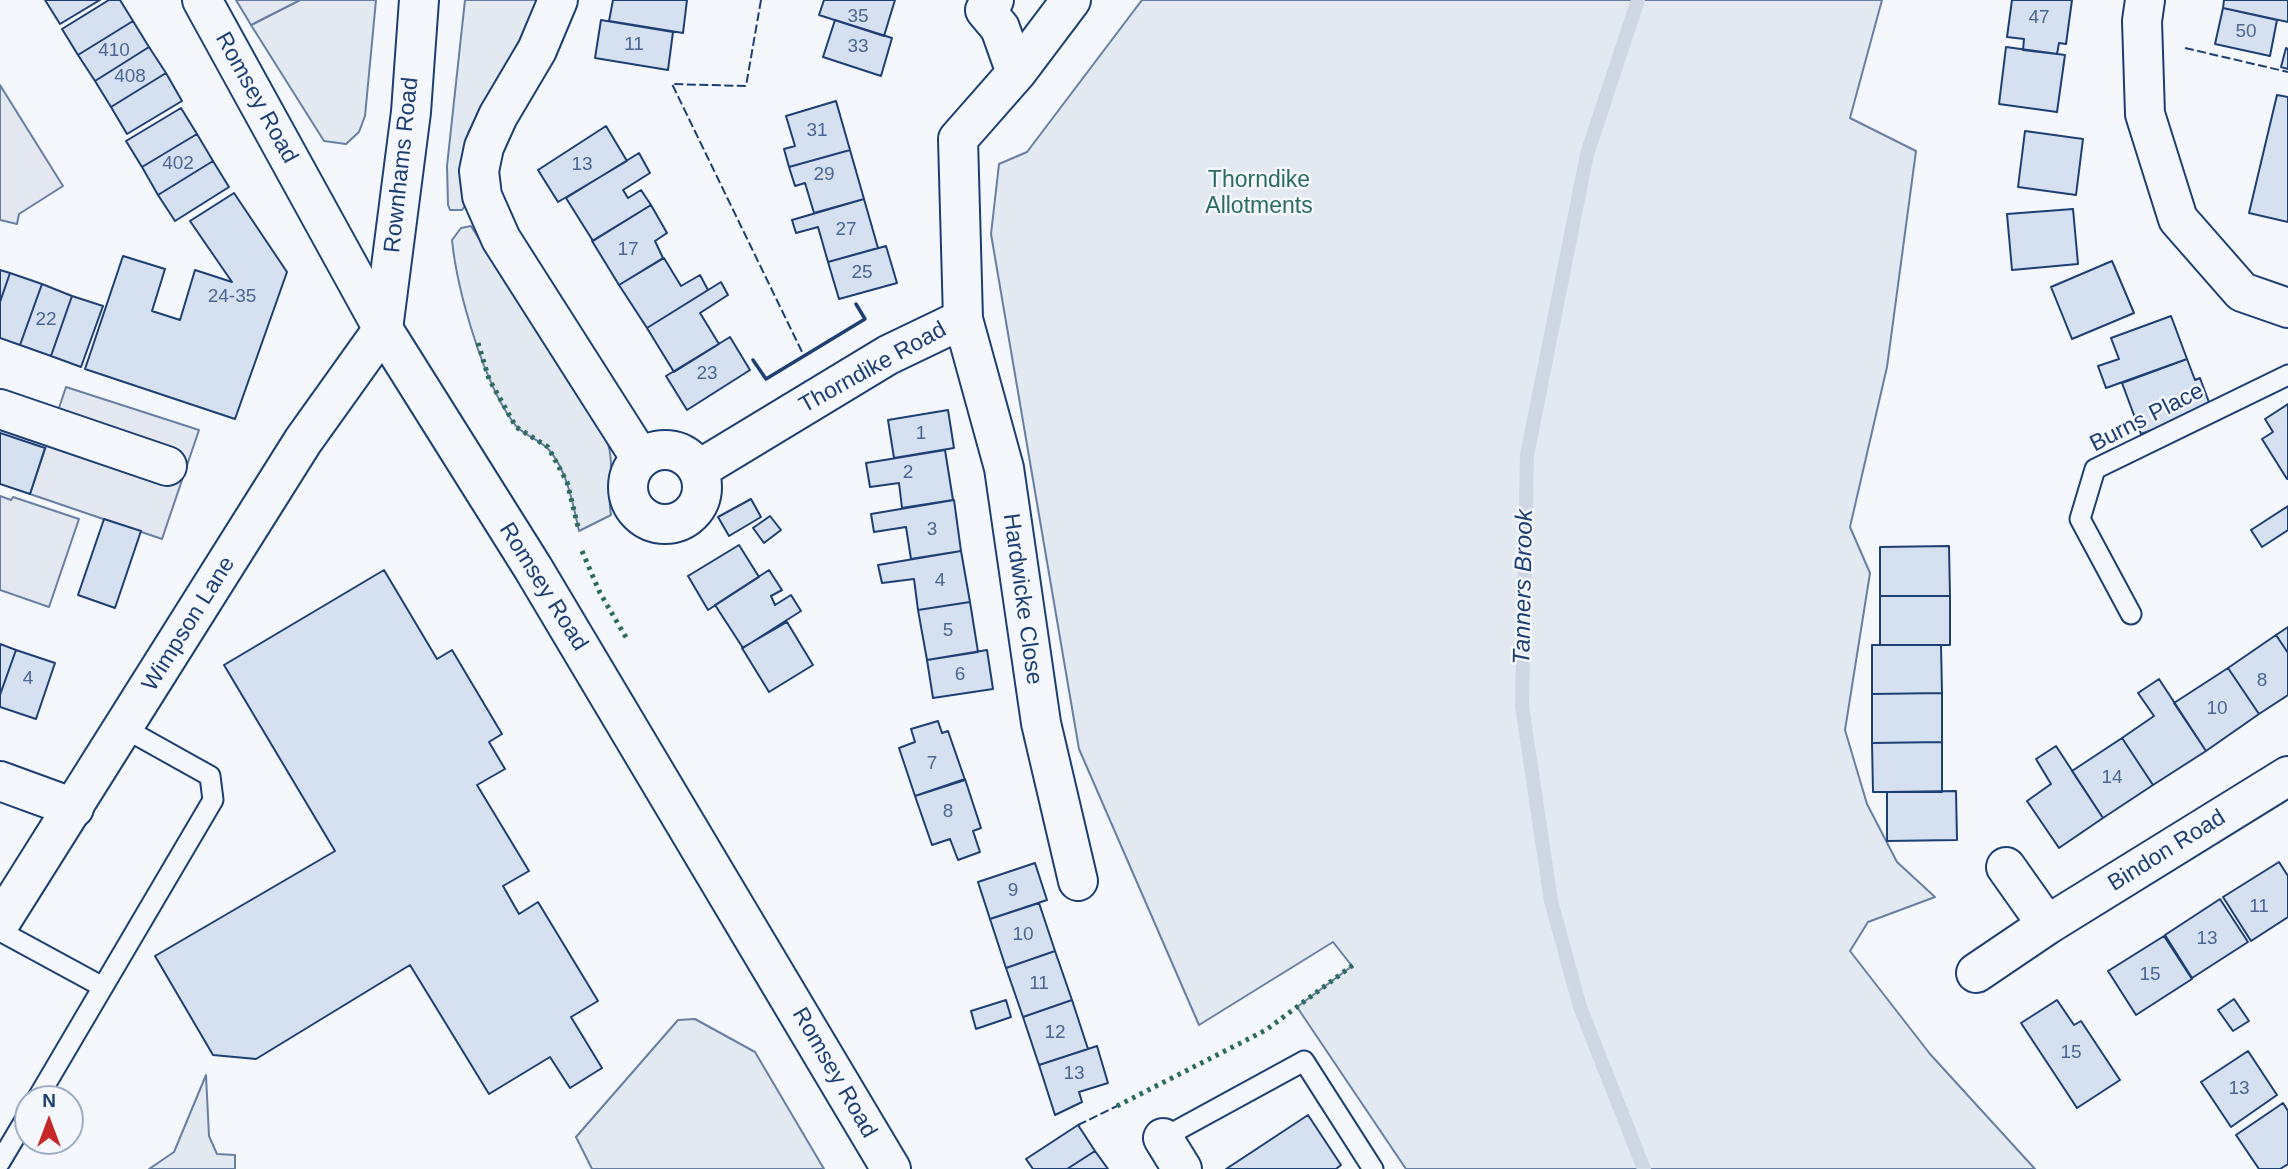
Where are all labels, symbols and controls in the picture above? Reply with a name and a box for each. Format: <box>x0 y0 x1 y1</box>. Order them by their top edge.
house number: 35 <box>847 6 869 28</box>
house number: 47 <box>2028 7 2050 29</box>
house number: 50 <box>2235 21 2257 43</box>
street label: Romsey Road <box>209 28 303 168</box>
house number: 11 <box>624 34 644 56</box>
house number: 33 <box>847 36 869 58</box>
house number: 410 <box>98 40 130 62</box>
house number: 408 <box>114 66 146 88</box>
street label: Rownhams Road <box>379 76 425 254</box>
house number: 31 <box>806 120 828 142</box>
house number: 402 <box>162 153 194 175</box>
house number: 13 <box>571 154 593 176</box>
house number: 29 <box>813 164 835 186</box>
park label: Thorndike Allotments <box>1205 167 1313 221</box>
house number: 27 <box>835 219 857 241</box>
house number: 17 <box>617 239 639 261</box>
house number: 25 <box>851 262 873 284</box>
house number: 24-35 <box>208 286 256 308</box>
house number: 22 <box>35 309 57 331</box>
street label: Thorndike Road <box>795 316 951 420</box>
house number: 23 <box>696 363 718 385</box>
street label: Burns Place <box>2085 378 2209 458</box>
house number: 1 <box>916 423 926 445</box>
house number: 2 <box>903 462 913 484</box>
water label: Tanners Brook <box>1508 509 1540 665</box>
street label: Hardwicke Close <box>996 512 1048 686</box>
street label: Romsey Road <box>493 518 593 656</box>
house number: 3 <box>927 519 937 541</box>
street label: Wimpson Lane <box>137 552 241 696</box>
house number: 4 <box>935 570 945 592</box>
house number: 5 <box>943 620 953 642</box>
house number: 6 <box>955 664 965 686</box>
house number: 4 <box>23 668 33 690</box>
house number: 8 <box>2257 670 2267 692</box>
house number: 10 <box>2206 698 2228 720</box>
house number: 7 <box>927 753 937 775</box>
house number: 14 <box>2101 767 2123 789</box>
house number: 8 <box>943 801 953 823</box>
street label: Bindon Road <box>2103 804 2231 898</box>
house number: 9 <box>1008 880 1018 902</box>
house number: 11 <box>2249 896 2269 918</box>
house number: 10 <box>1012 924 1034 946</box>
house number: 13 <box>2196 928 2218 950</box>
house number: 15 <box>2139 964 2161 986</box>
house number: 11 <box>1029 973 1049 995</box>
street label: Romsey Road <box>786 1003 882 1143</box>
house number: 12 <box>1044 1022 1066 1044</box>
house number: 15 <box>2060 1042 2082 1064</box>
house number: 13 <box>1063 1063 1085 1085</box>
house number: 13 <box>2228 1078 2250 1100</box>
north arrow <box>14 1085 84 1155</box>
text: N <box>42 1090 56 1111</box>

